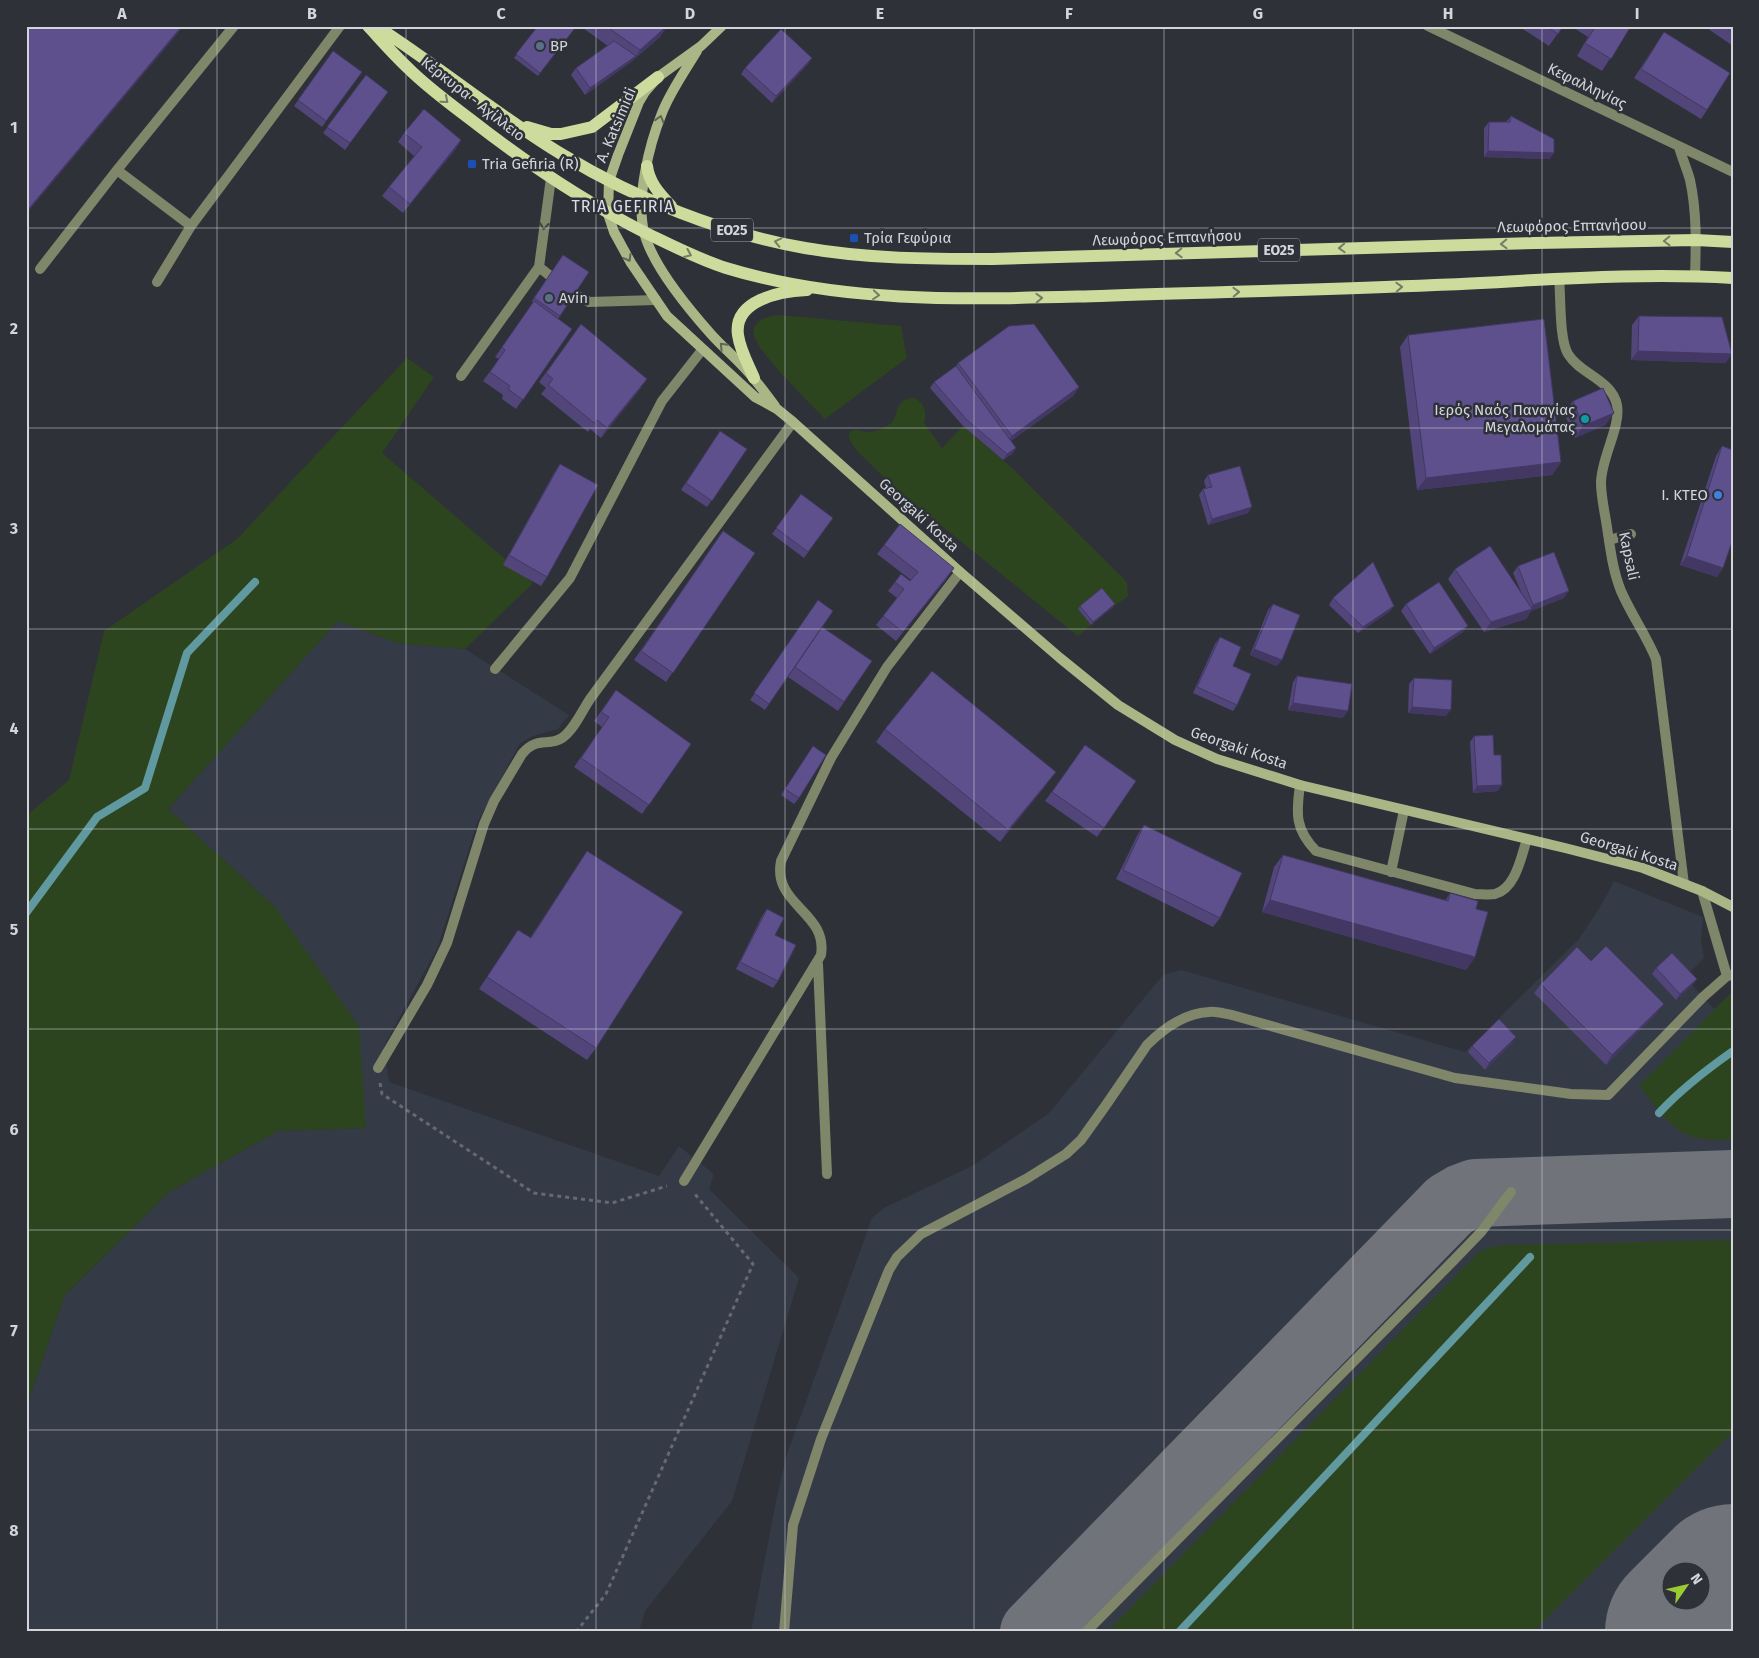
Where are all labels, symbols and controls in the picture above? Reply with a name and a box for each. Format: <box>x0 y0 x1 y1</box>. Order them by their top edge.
text: A <box>116 4 127 23</box>
text: B <box>307 4 317 23</box>
text: C <box>496 4 506 23</box>
text: D <box>685 4 695 23</box>
text: E <box>876 4 884 23</box>
text: F <box>1065 4 1073 23</box>
text: G <box>1253 4 1263 23</box>
text: H <box>1443 4 1453 23</box>
text: I <box>1635 4 1639 23</box>
place label: BP <box>550 37 568 55</box>
marker: BP <box>534 40 546 52</box>
street label: Κέρκυρα - Αχίλλειο <box>417 53 529 145</box>
street label: Κεφαλληνίας <box>1545 59 1629 113</box>
street label: A. Katsimidi <box>592 85 640 165</box>
one-way arrow <box>439 94 448 102</box>
one-way arrow <box>654 116 664 124</box>
text: 1 <box>10 118 18 137</box>
place label: Tria Gefiria (R) <box>482 155 579 173</box>
marker: Tria Gefiria (R) <box>466 158 478 170</box>
district label: TRIA GEFIRIA <box>572 197 674 216</box>
street label: Λεωφόρος Επτανήσου <box>1497 216 1647 236</box>
road number: ΕΟ25 <box>711 218 753 242</box>
one-way arrow <box>540 222 550 230</box>
street label: Λεωφόρος Επτανήσου <box>1092 226 1242 250</box>
place label: Τρία Γεφύρια <box>864 229 951 247</box>
marker: Τρία Γεφύρια <box>848 232 860 244</box>
one-way arrow <box>1662 236 1670 246</box>
one-way arrow <box>774 237 783 248</box>
road number: ΕΟ25 <box>1258 238 1300 262</box>
one-way arrow <box>1500 238 1508 249</box>
one-way arrow <box>1337 243 1345 254</box>
one-way arrow <box>683 247 692 258</box>
one-way arrow <box>1175 248 1183 259</box>
one-way arrow <box>622 252 632 261</box>
one-way arrow <box>1395 281 1403 292</box>
one-way arrow <box>1232 286 1240 297</box>
place label: Avin <box>559 289 588 307</box>
one-way arrow <box>873 289 881 300</box>
marker: Avin <box>543 292 555 304</box>
one-way arrow <box>1035 292 1043 303</box>
text: 2 <box>10 319 18 338</box>
one-way arrow <box>720 343 729 352</box>
place label: Ιερός Ναός Παναγίας Μεγαλομάτας <box>1434 401 1575 436</box>
marker: Ιερός Ναός Παναγίας Μεγαλομάτας <box>1579 413 1591 425</box>
street label: Georgaki Kosta <box>875 474 963 556</box>
place label: Ι. ΚΤΕΟ <box>1661 486 1708 504</box>
marker: Ι. ΚΤΕΟ <box>1712 489 1724 501</box>
text: 3 <box>9 519 18 538</box>
street label: Kapsali <box>1615 530 1643 582</box>
text: 4 <box>9 719 19 738</box>
street label: Georgaki Kosta <box>1188 723 1290 773</box>
street label: Georgaki Kosta <box>1578 828 1680 874</box>
text: 5 <box>10 920 19 939</box>
text: 6 <box>9 1120 19 1139</box>
text: 7 <box>10 1321 18 1340</box>
text: 8 <box>9 1521 19 1540</box>
north arrow <box>1662 1560 1712 1610</box>
text: N <box>1687 1570 1706 1588</box>

